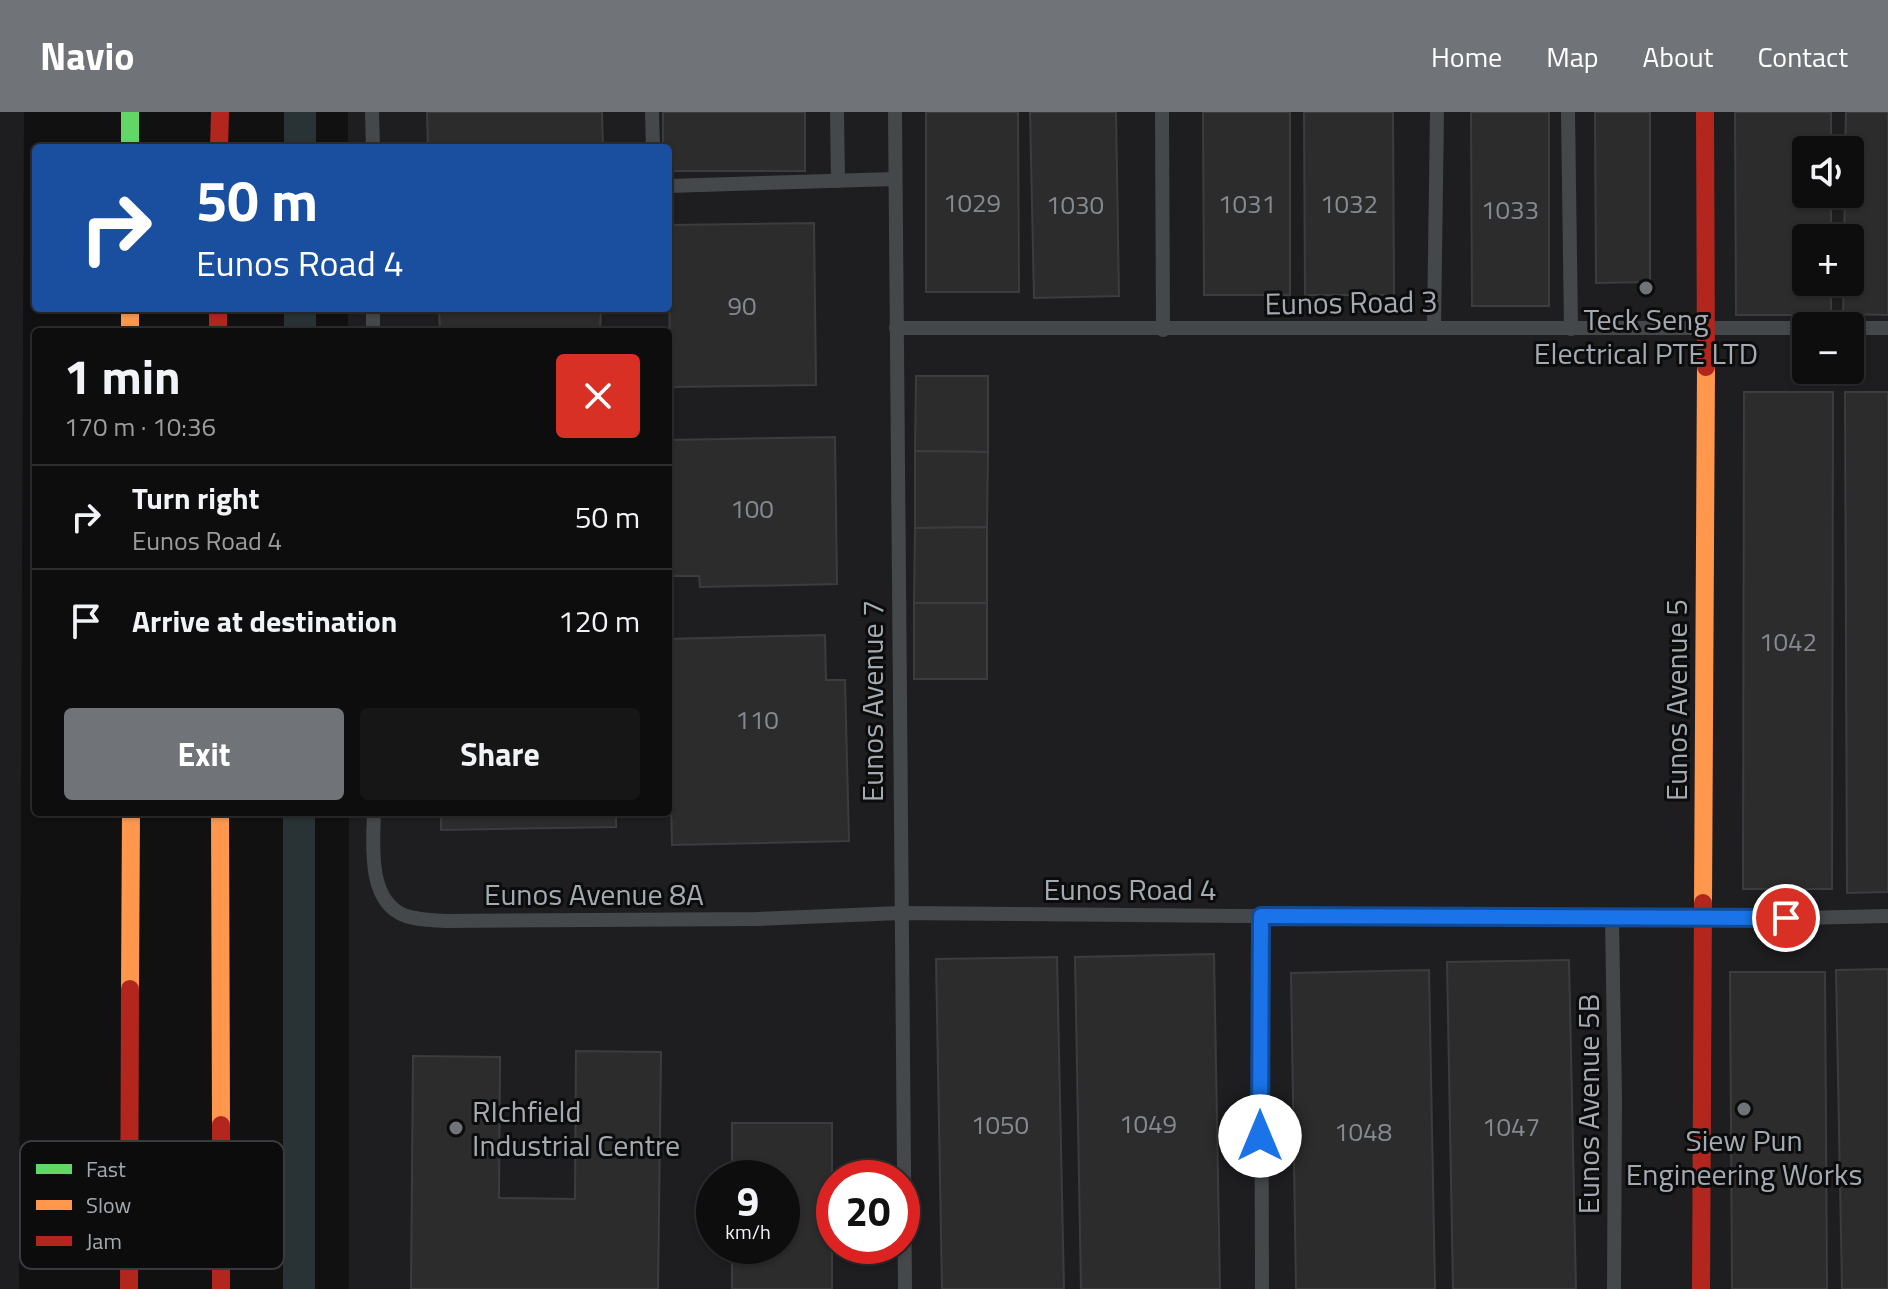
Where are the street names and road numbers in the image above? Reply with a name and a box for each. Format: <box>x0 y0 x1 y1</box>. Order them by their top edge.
street label: Eunos Road 3 <box>1264 277 1438 327</box>
street label: Eunos Avenue 5 <box>1653 599 1699 801</box>
street label: Eunos Avenue 7 <box>849 600 895 802</box>
street label: Eunos Road 4 <box>1043 866 1217 912</box>
street label: Eunos Avenue 8A <box>484 871 704 917</box>
street label: Eunos Avenue 5B <box>1565 994 1611 1214</box>

